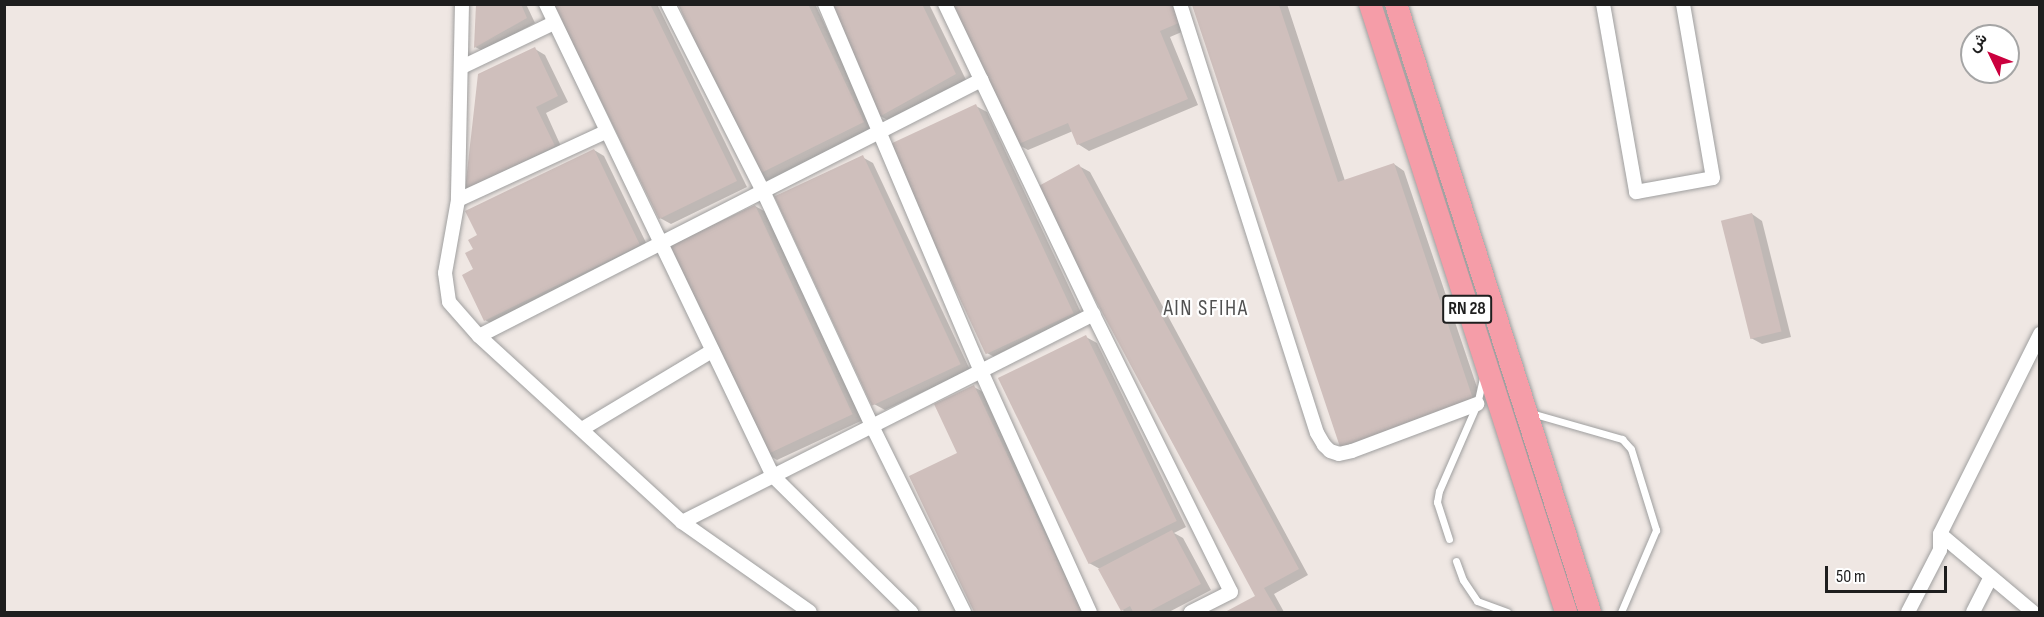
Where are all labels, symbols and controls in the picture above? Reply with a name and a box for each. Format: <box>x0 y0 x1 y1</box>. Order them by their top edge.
north arrow <box>1960 24 2020 84</box>
text: ش <box>1964 29 1991 56</box>
road number: RN 28 <box>1442 294 1492 324</box>
district label: AIN SFIHA <box>1163 296 1249 322</box>
scale bar <box>1828 554 1950 592</box>
text: 50 m <box>1836 566 1866 587</box>

